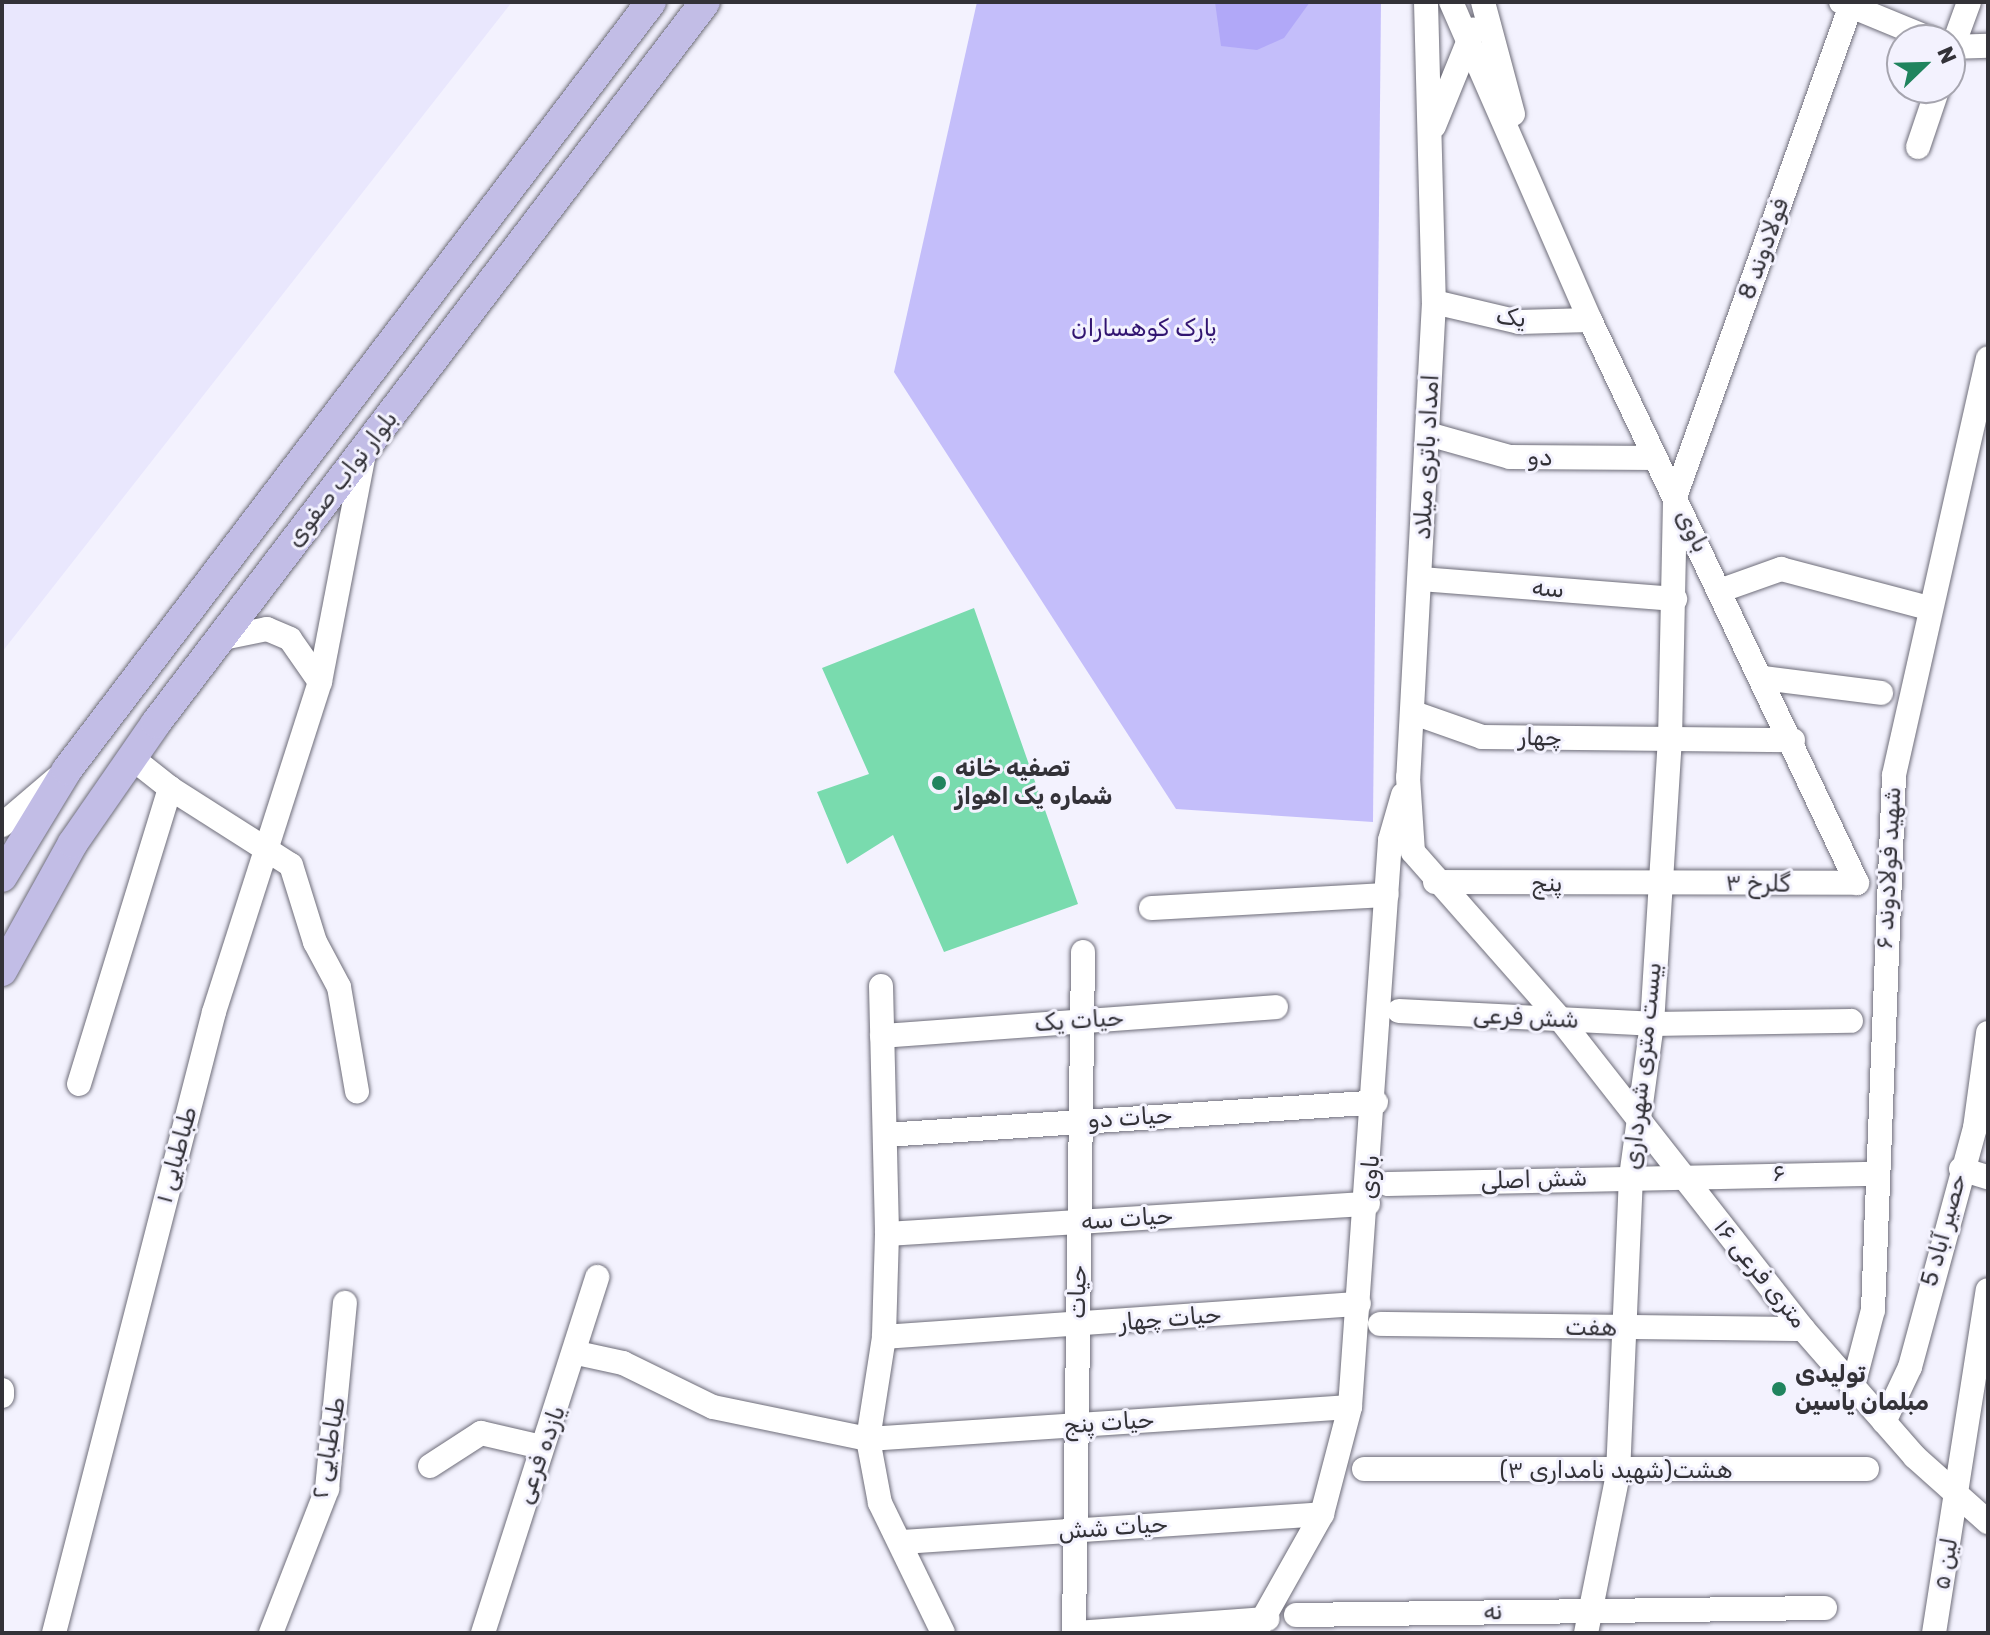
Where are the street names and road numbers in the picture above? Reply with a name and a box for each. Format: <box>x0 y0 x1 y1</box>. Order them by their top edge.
street label: فولادوند 8 <box>1732 195 1796 303</box>
street label: یک <box>1494 302 1528 334</box>
street label: امداد باتری میلاد <box>1408 373 1446 541</box>
street label: بلوار نواب صفوی <box>280 405 404 553</box>
street label: دو <box>1527 443 1553 473</box>
street label: باوی <box>1669 505 1715 557</box>
street label: سه <box>1531 573 1565 605</box>
street label: چهار <box>1518 723 1562 753</box>
street label: شهید فولادوند ۶ <box>1870 786 1908 950</box>
street label: پنج <box>1531 869 1563 899</box>
street label: گلرخ ۳ <box>1725 869 1791 899</box>
street label: بیست متری شهرداری <box>1618 961 1668 1171</box>
street label: شش فرعی <box>1472 1001 1580 1035</box>
street label: حیات یک <box>1033 1004 1125 1038</box>
street label: حیات دو <box>1087 1101 1173 1135</box>
street label: طباطبایی ۱ <box>150 1104 204 1206</box>
street label: باوی <box>1354 1154 1386 1200</box>
street label: ۶ <box>1773 1160 1785 1188</box>
street label: شش اصلی <box>1480 1164 1588 1196</box>
street label: حصیر آباد 5 <box>1915 1171 1973 1289</box>
street label: حیات سه <box>1080 1201 1174 1237</box>
street label: ۱۶ متری فرعی <box>1707 1214 1813 1334</box>
street label: حیات <box>1063 1265 1093 1319</box>
street label: حیات چهار <box>1118 1300 1222 1338</box>
street label: هفت <box>1565 1313 1617 1343</box>
street label: طباطبایی ۲ <box>306 1395 352 1501</box>
street label: یازده فرعی <box>510 1402 572 1508</box>
street label: حیات پنج <box>1063 1405 1155 1441</box>
street label: هشت(شهید نامداری ۳) <box>1500 1457 1732 1485</box>
street label: حیات شش <box>1057 1510 1169 1546</box>
street label: لین ۵ <box>1927 1536 1965 1592</box>
street label: نه <box>1483 1597 1503 1627</box>

